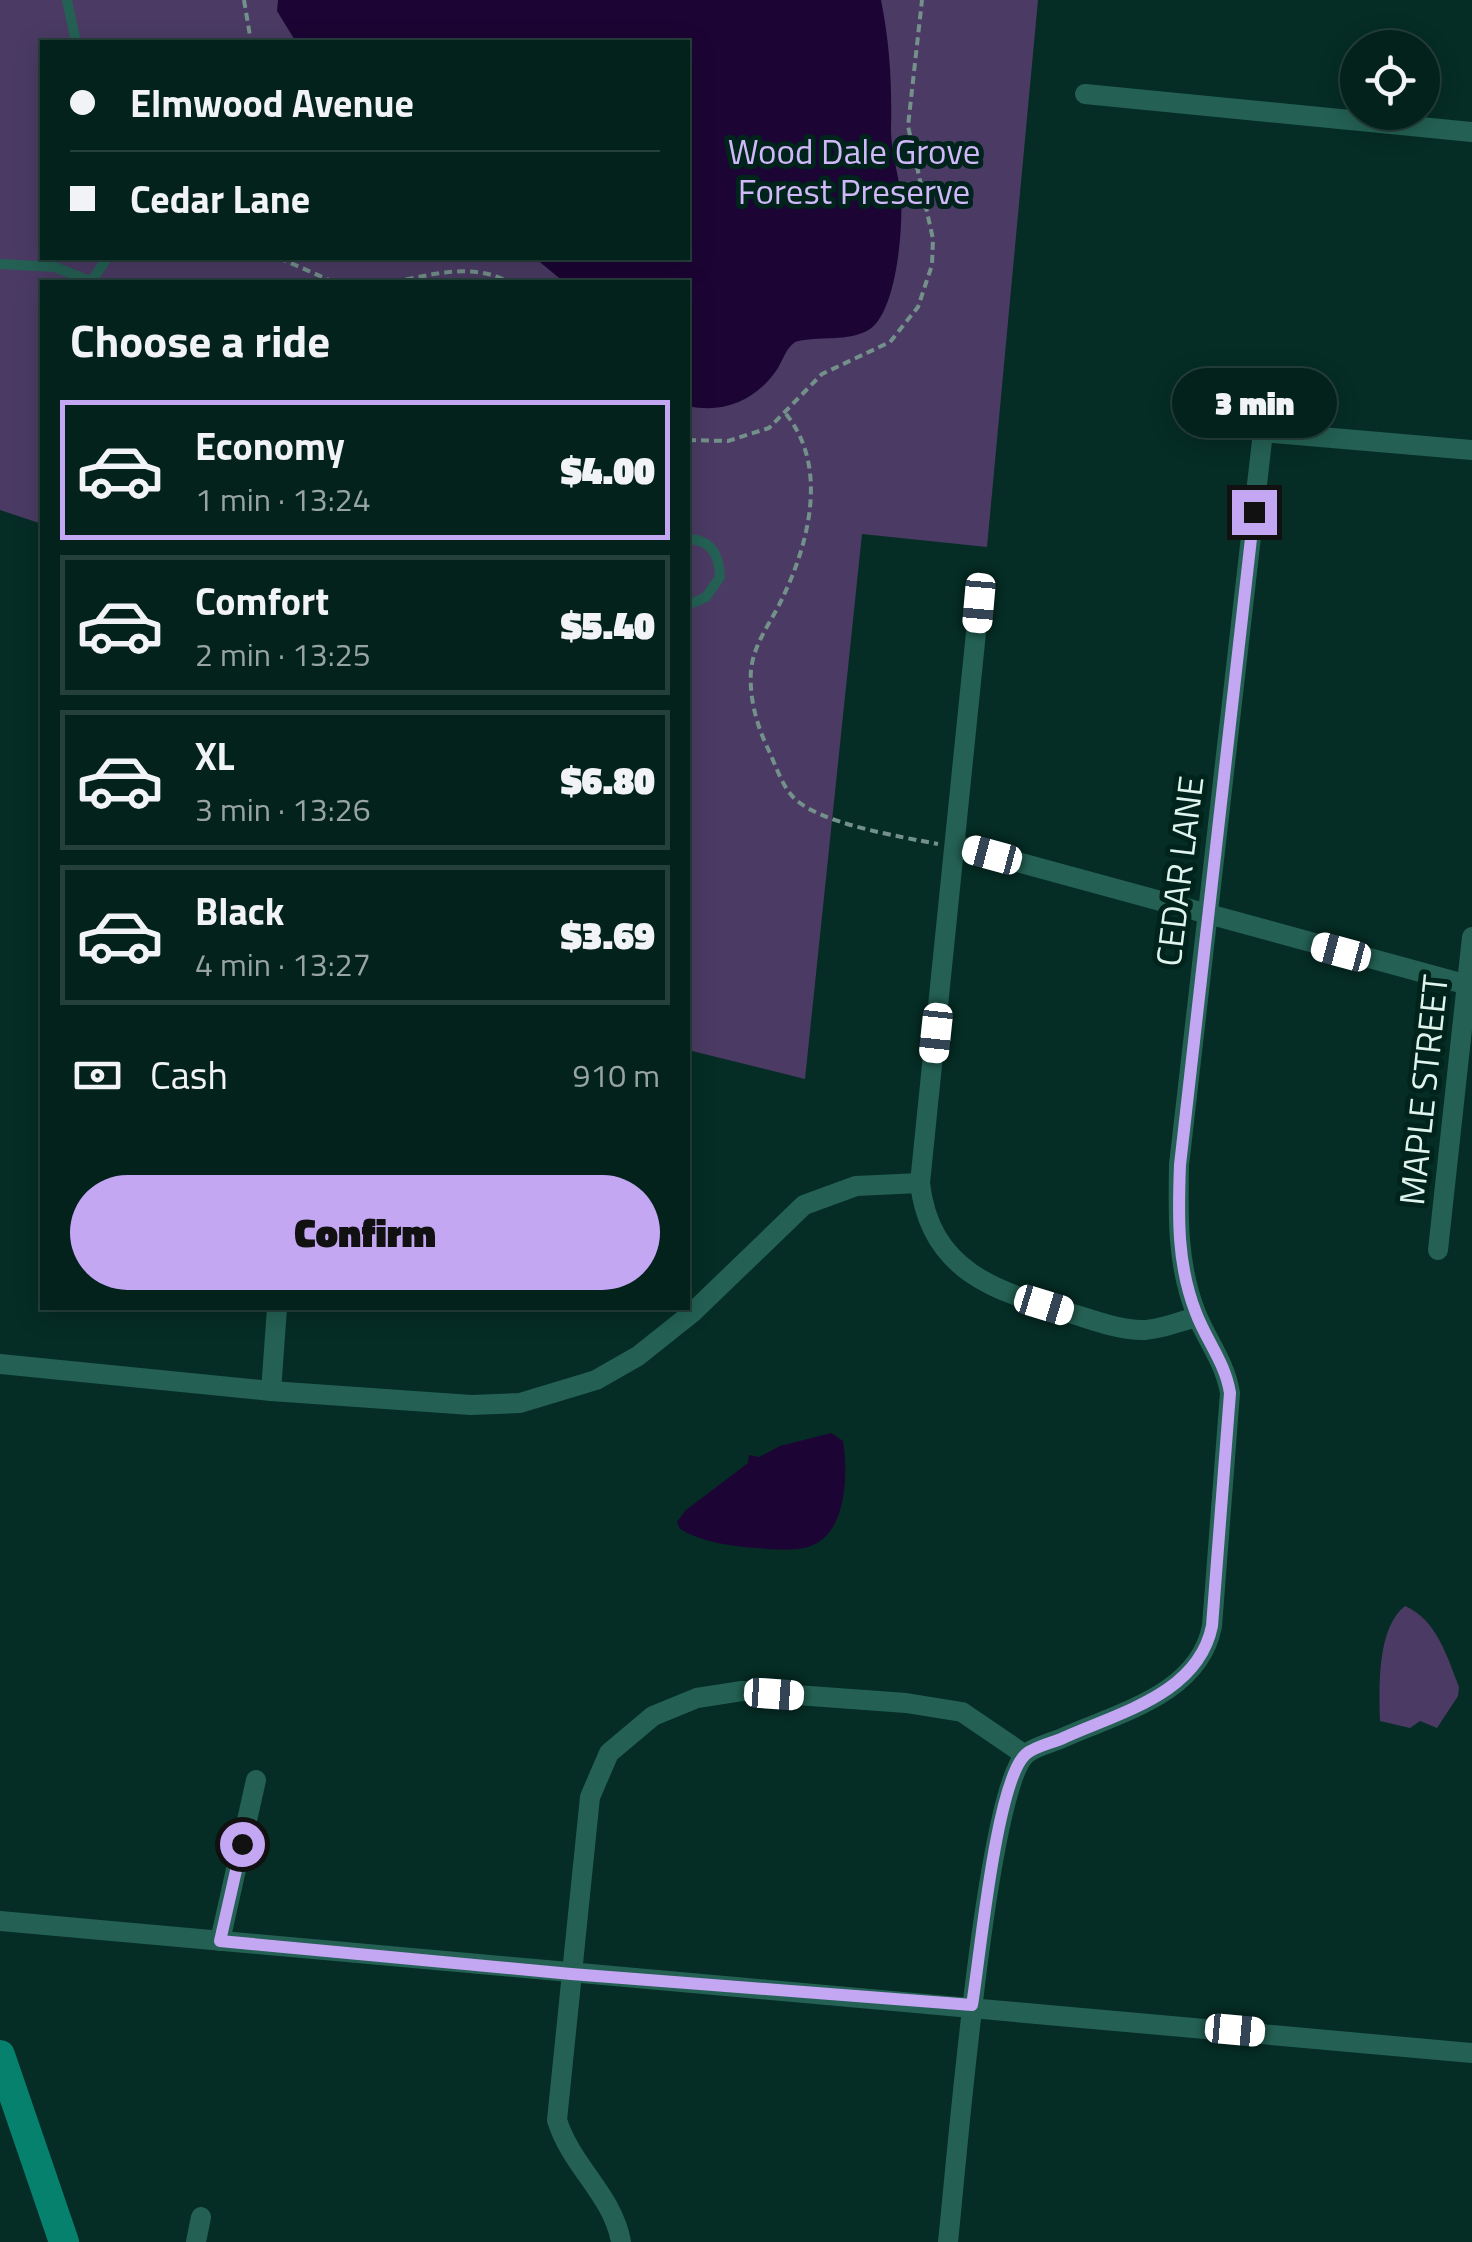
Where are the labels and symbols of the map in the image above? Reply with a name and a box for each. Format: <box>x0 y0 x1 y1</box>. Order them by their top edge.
park label: Wood Dale Grove Forest Preserve <box>728 124 980 218</box>
callout: 3 min <box>1172 367 1336 437</box>
route end <box>1232 490 1277 535</box>
car <box>961 572 997 634</box>
street label: CEDAR LANE <box>1141 773 1217 969</box>
car <box>959 833 1025 877</box>
car <box>1308 930 1374 974</box>
street label: MAPLE STREET <box>1384 972 1462 1208</box>
car <box>918 1002 954 1064</box>
car <box>1011 1282 1077 1328</box>
car <box>743 1677 805 1711</box>
route start <box>220 1822 265 1867</box>
car <box>1204 2012 1266 2048</box>

